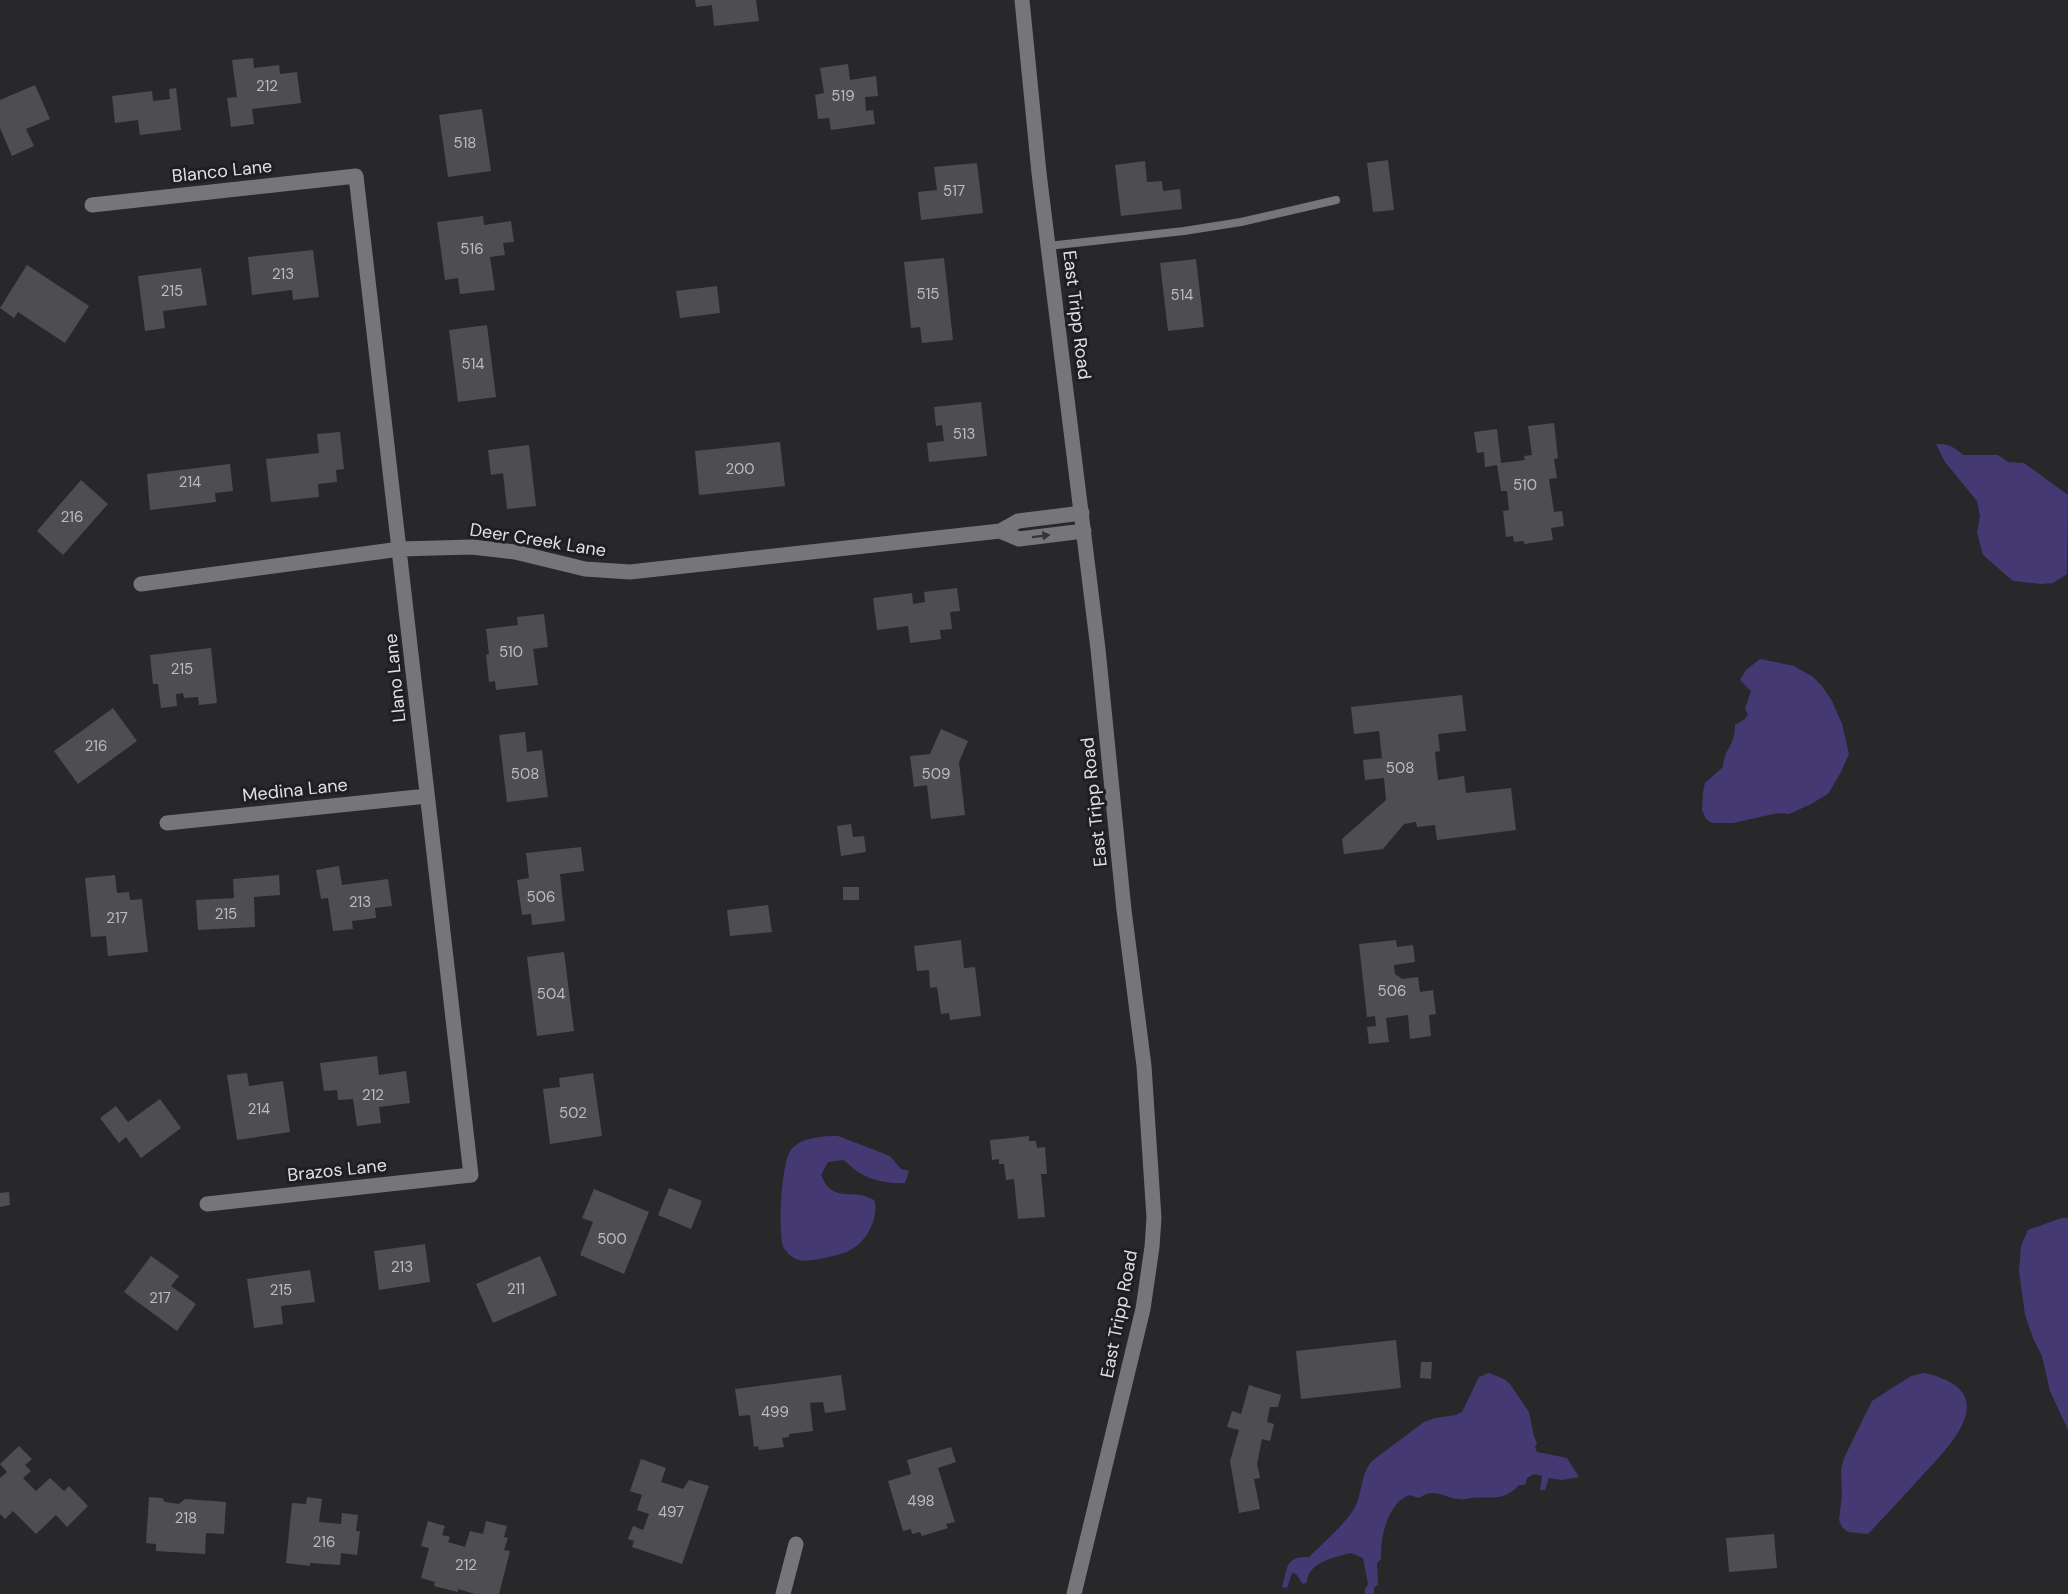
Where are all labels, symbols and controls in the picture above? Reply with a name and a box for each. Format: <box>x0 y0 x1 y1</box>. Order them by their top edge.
house number: 212 <box>256 76 278 96</box>
house number: 519 <box>831 86 855 106</box>
house number: 518 <box>454 133 476 153</box>
street label: Blanco Lane <box>171 154 273 188</box>
house number: 517 <box>943 181 965 201</box>
house number: 516 <box>460 239 484 259</box>
street label: East Tripp Road <box>1057 249 1097 381</box>
house number: 213 <box>272 264 294 284</box>
house number: 215 <box>161 281 183 301</box>
house number: 515 <box>917 284 939 304</box>
house number: 514 <box>1171 285 1193 305</box>
house number: 514 <box>462 354 484 374</box>
house number: 513 <box>953 424 975 444</box>
house number: 200 <box>725 459 755 479</box>
house number: 214 <box>179 472 201 492</box>
house number: 510 <box>1513 475 1537 495</box>
house number: 216 <box>61 507 83 527</box>
street label: Deer Creek Lane <box>468 517 608 563</box>
one-way arrow <box>1032 532 1051 541</box>
street label: Llano Lane <box>378 633 412 723</box>
house number: 510 <box>499 642 523 662</box>
house number: 215 <box>171 659 193 679</box>
house number: 216 <box>85 736 107 756</box>
street label: East Tripp Road <box>1075 736 1113 868</box>
house number: 508 <box>1386 758 1414 778</box>
house number: 508 <box>511 764 539 784</box>
house number: 509 <box>922 764 950 784</box>
street label: Medina Lane <box>241 773 349 807</box>
house number: 506 <box>527 887 555 907</box>
house number: 213 <box>349 892 371 912</box>
house number: 215 <box>215 904 237 924</box>
house number: 217 <box>106 908 128 928</box>
house number: 506 <box>1378 981 1406 1001</box>
house number: 504 <box>537 984 565 1004</box>
house number: 212 <box>362 1085 384 1105</box>
house number: 214 <box>248 1099 270 1119</box>
house number: 502 <box>559 1103 587 1123</box>
street label: Brazos Lane <box>286 1153 388 1187</box>
house number: 500 <box>597 1229 627 1249</box>
street label: East Tripp Road <box>1095 1248 1143 1380</box>
house number: 213 <box>391 1257 413 1277</box>
house number: 211 <box>507 1279 525 1299</box>
house number: 215 <box>270 1280 292 1300</box>
house number: 217 <box>149 1288 171 1308</box>
house number: 499 <box>761 1402 789 1422</box>
house number: 498 <box>907 1491 935 1511</box>
house number: 497 <box>658 1502 684 1522</box>
house number: 218 <box>175 1508 197 1528</box>
house number: 216 <box>313 1532 335 1552</box>
house number: 212 <box>455 1555 477 1575</box>

